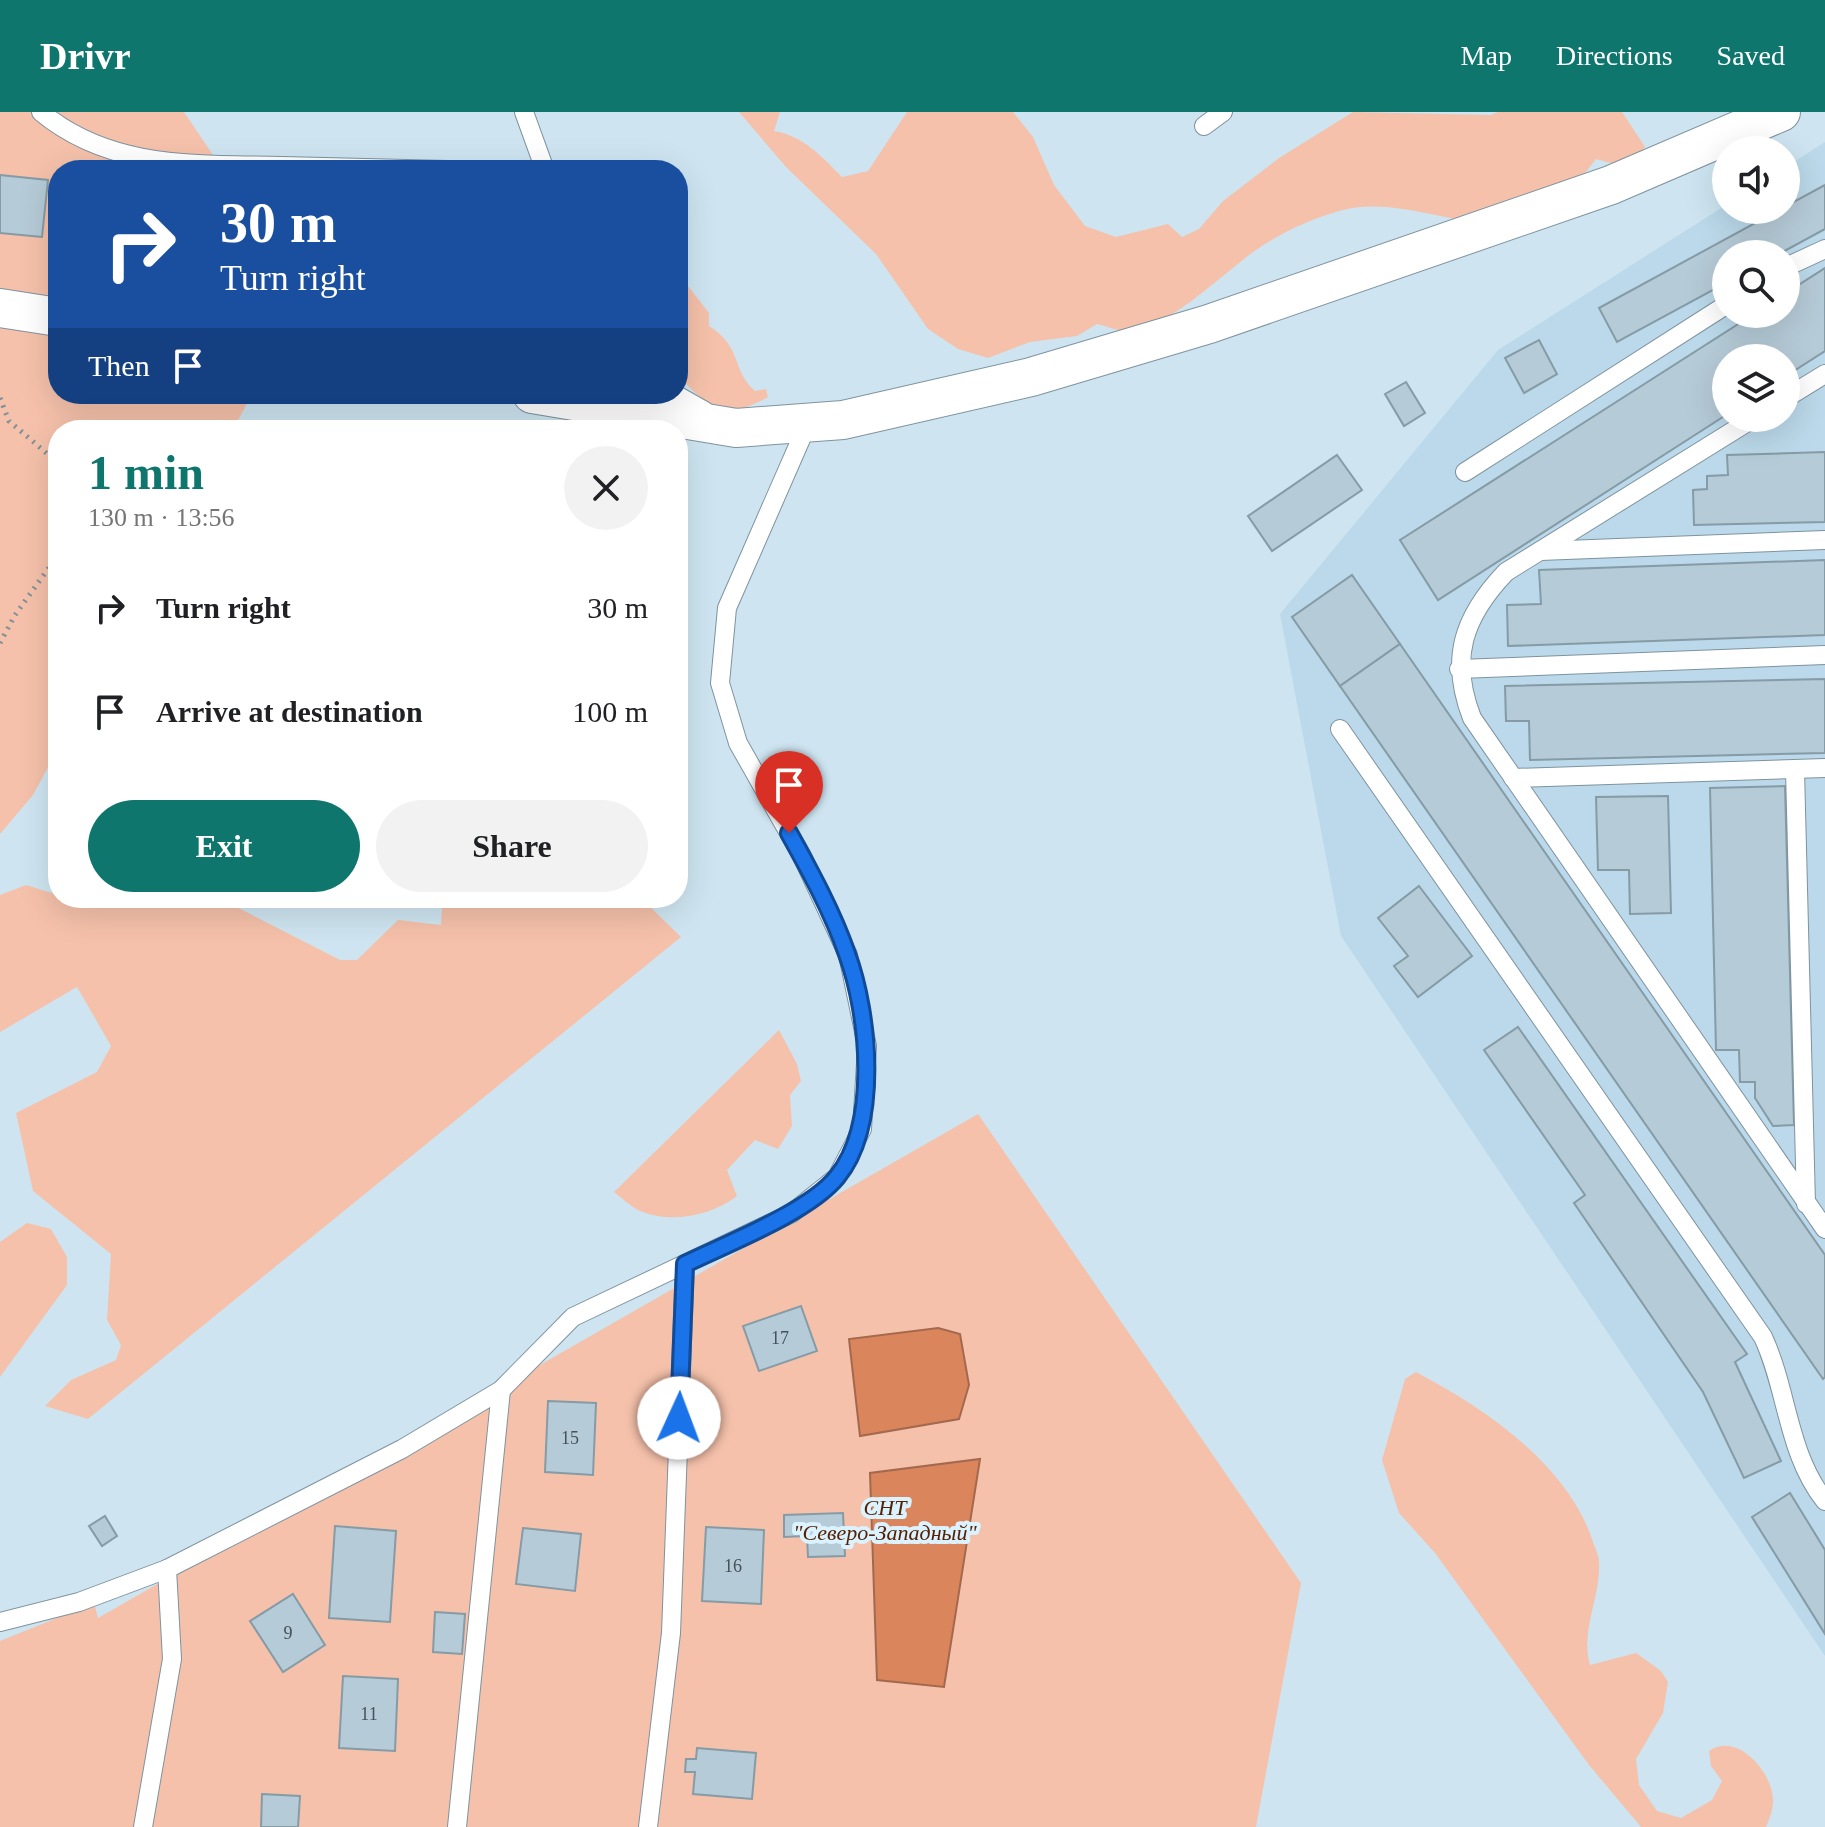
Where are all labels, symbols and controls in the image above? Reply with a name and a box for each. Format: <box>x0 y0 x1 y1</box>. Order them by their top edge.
text: Drivr <box>40 35 131 77</box>
text: Map <box>1461 40 1512 71</box>
text: Directions <box>1556 40 1673 71</box>
text: Saved <box>1717 40 1785 71</box>
map controls <box>1712 136 1800 432</box>
button: sound <box>1712 136 1800 224</box>
icon: right <box>88 192 192 296</box>
text: 30 m <box>220 192 337 254</box>
button: search <box>1712 240 1800 328</box>
text: Turn right <box>220 258 366 298</box>
icon: arrive <box>166 344 210 388</box>
button: layers <box>1712 344 1800 432</box>
text: Then <box>88 349 150 382</box>
text: 1 min <box>88 446 204 499</box>
button: close <box>564 446 648 530</box>
text: 130 m · 13:56 <box>88 503 235 532</box>
icon: right <box>88 586 132 630</box>
text: Turn right <box>156 591 291 624</box>
text: 30 m <box>587 591 648 624</box>
icon: arrive <box>88 690 132 734</box>
text: Arrive at destination <box>156 695 423 728</box>
text: 100 m <box>572 695 648 728</box>
pin <box>755 751 823 833</box>
icon: arrive <box>767 763 811 807</box>
button: Exit <box>88 800 360 892</box>
button: Share <box>376 800 648 892</box>
house number: 17 <box>771 1328 789 1348</box>
position arrow <box>637 1376 721 1460</box>
house number: 15 <box>561 1428 579 1448</box>
park label: СНТ "Северо-Западный" <box>793 1495 978 1545</box>
house number: 16 <box>724 1556 742 1576</box>
house number: 9 <box>284 1623 293 1643</box>
house number: 11 <box>360 1704 378 1724</box>

